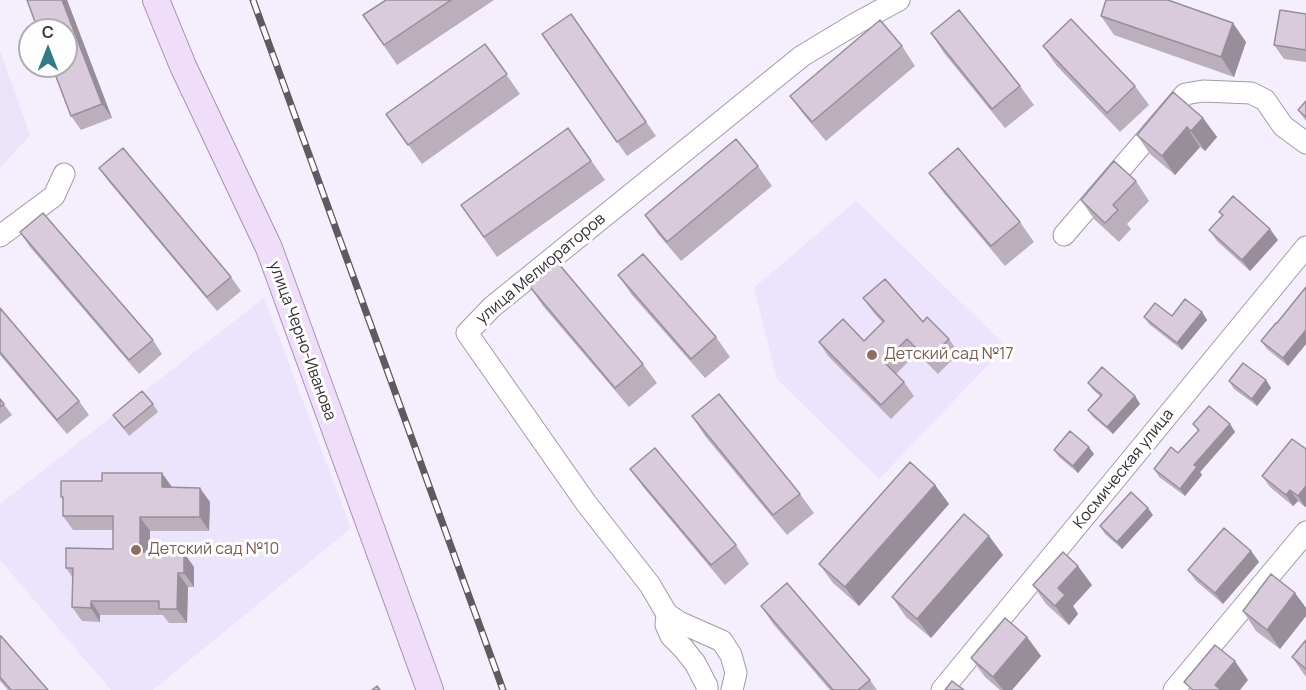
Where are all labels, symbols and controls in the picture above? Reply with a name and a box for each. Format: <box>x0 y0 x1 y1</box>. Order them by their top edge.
north arrow <box>18 18 78 78</box>
text: С <box>42 21 54 43</box>
street label: улица Мелиораторов <box>473 210 609 328</box>
street label: улица Черно-Иванова <box>264 259 340 423</box>
place label: Детский сад №17 <box>884 345 1014 365</box>
marker: Детский сад №17 <box>865 348 879 362</box>
street label: Космическая улица <box>1070 405 1178 533</box>
place label: Детский сад №10 <box>148 540 279 560</box>
marker: Детский сад №10 <box>129 543 143 557</box>

